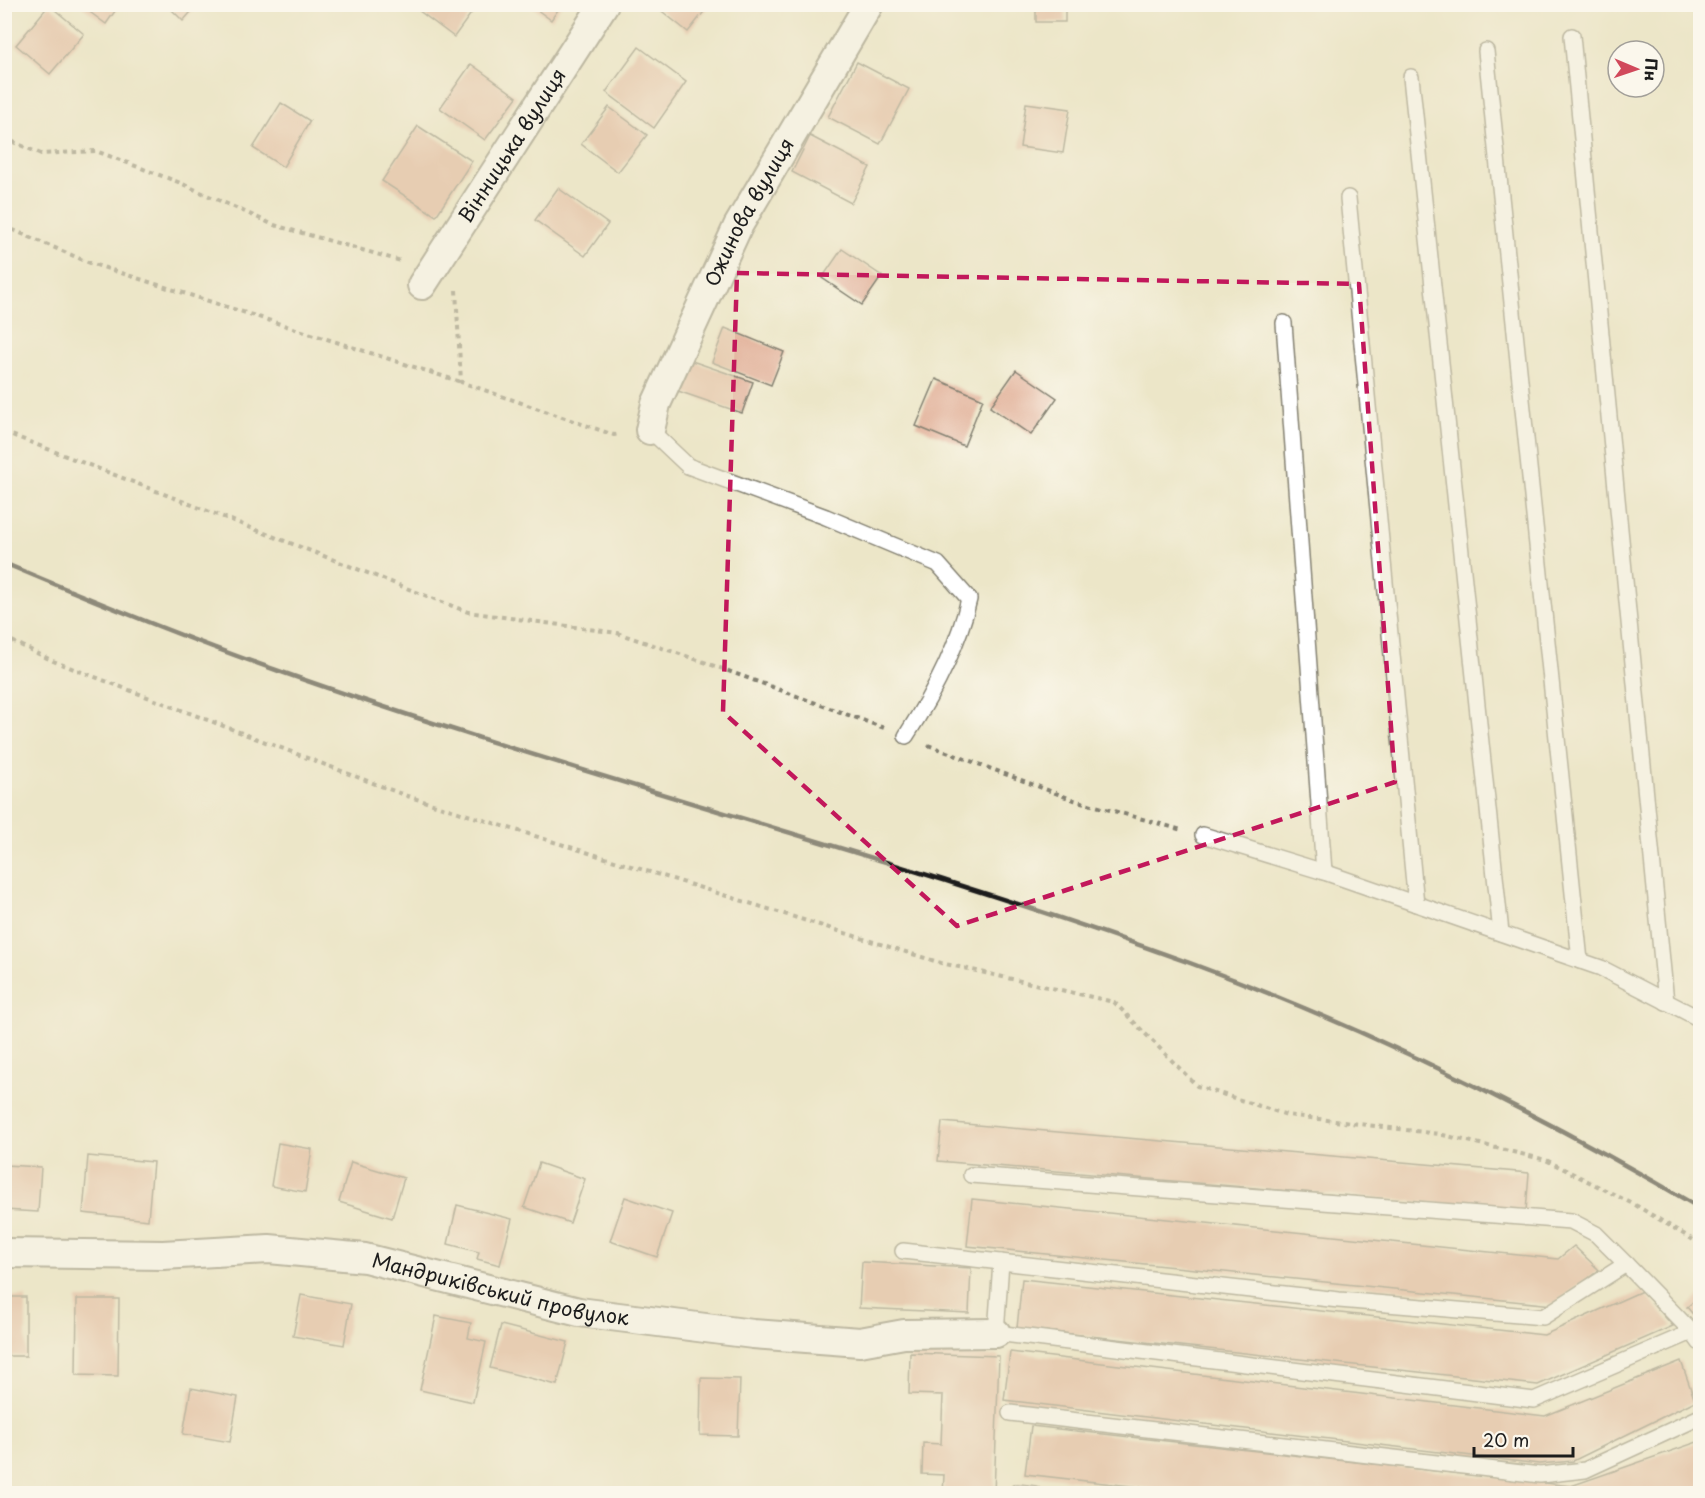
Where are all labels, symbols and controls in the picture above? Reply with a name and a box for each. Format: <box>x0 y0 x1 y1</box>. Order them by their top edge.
north arrow <box>1606 39 1666 99</box>
text: Пн <box>1640 58 1664 82</box>
street label: Вінницька вулиця <box>450 62 573 228</box>
street label: Ожинова вулиця <box>696 132 801 291</box>
street label: Мандриківський провулок <box>369 1244 631 1332</box>
scale bar <box>1474 1420 1573 1458</box>
text: 20 m <box>1483 1426 1529 1453</box>

